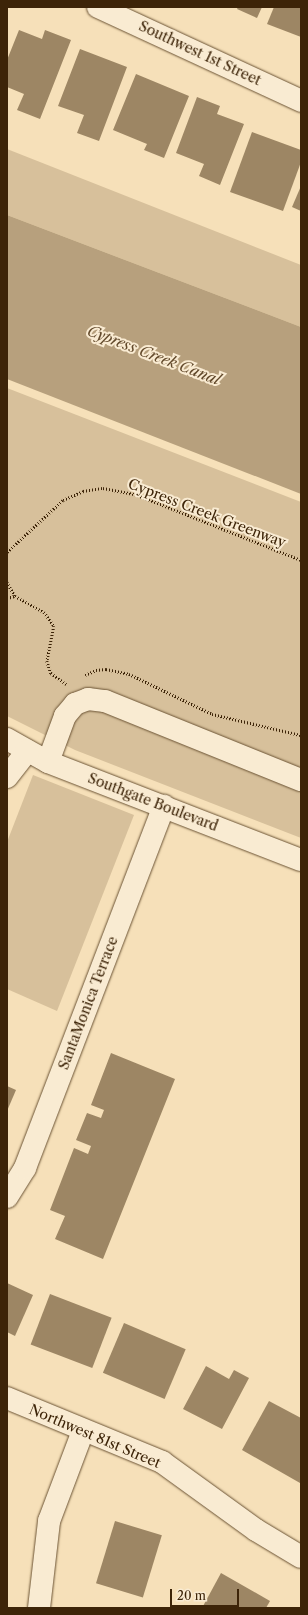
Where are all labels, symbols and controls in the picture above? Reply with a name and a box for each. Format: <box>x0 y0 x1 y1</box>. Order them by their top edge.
street label: Southwest 1st Street <box>136 17 264 89</box>
water label: Cypress Creek Canal <box>85 321 223 389</box>
street label: Cypress Creek Greenway <box>126 475 288 551</box>
street label: Southgate Boulevard <box>86 769 220 835</box>
street label: SantaMonica Terrace <box>55 934 121 1072</box>
street label: Northwest 81st Street <box>27 1401 163 1471</box>
scale bar <box>172 1581 241 1607</box>
text: 20 m <box>177 1588 206 1603</box>

